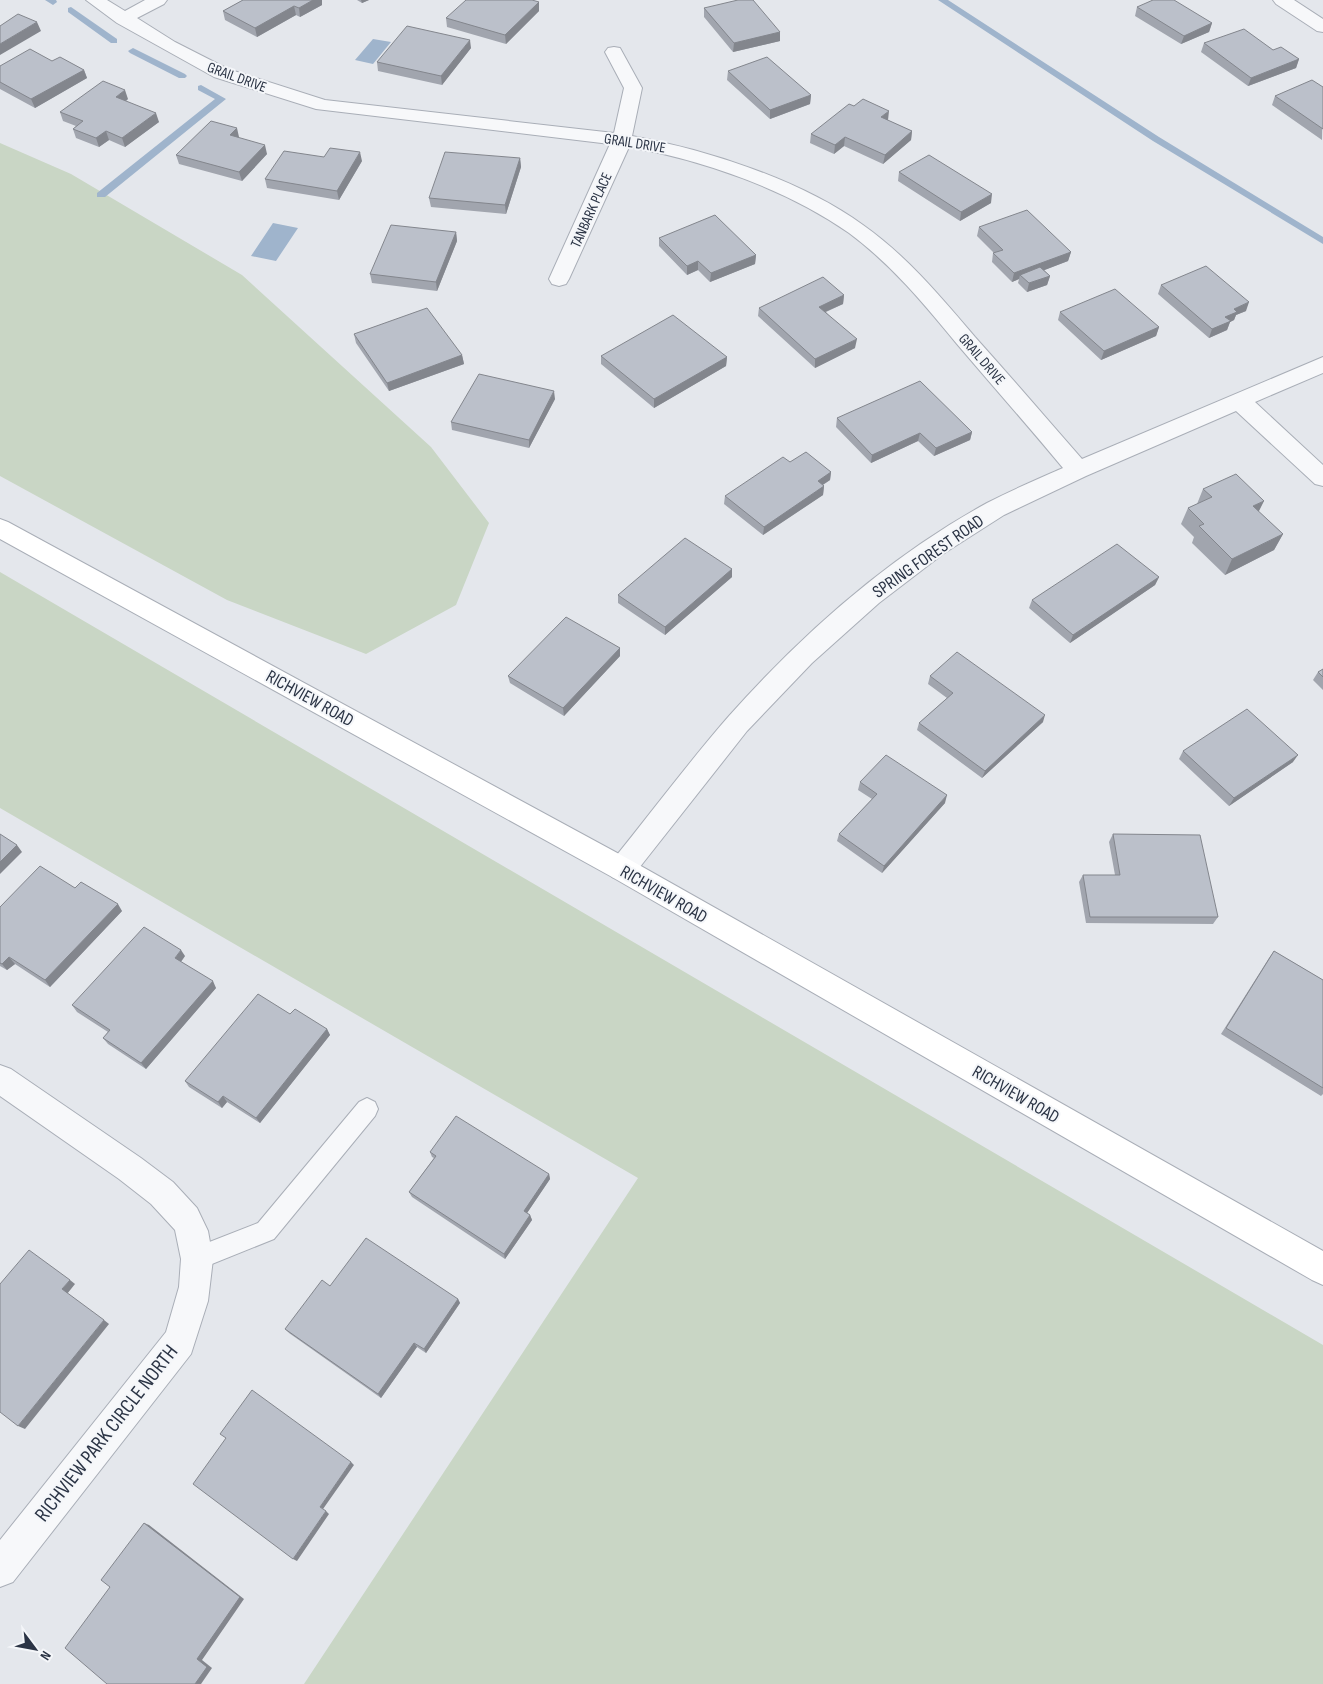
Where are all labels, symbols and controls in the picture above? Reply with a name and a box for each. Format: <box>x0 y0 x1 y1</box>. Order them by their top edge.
street label: GRAIL DRIVE <box>204 58 269 97</box>
street label: GRAIL DRIVE <box>603 129 667 158</box>
street label: TANBARK PLACE <box>566 170 617 251</box>
street label: GRAIL DRIVE <box>954 330 1009 389</box>
street label: SPRING FOREST ROAD <box>869 510 988 603</box>
street label: RICHVIEW ROAD <box>262 666 357 731</box>
street label: RICHVIEW ROAD <box>616 861 711 928</box>
street label: RICHVIEW ROAD <box>968 1061 1063 1128</box>
street label: RICHVIEW PARK CIRCLE NORTH <box>30 1340 183 1527</box>
north arrow <box>10 1624 60 1674</box>
text: N <box>36 1648 55 1663</box>

